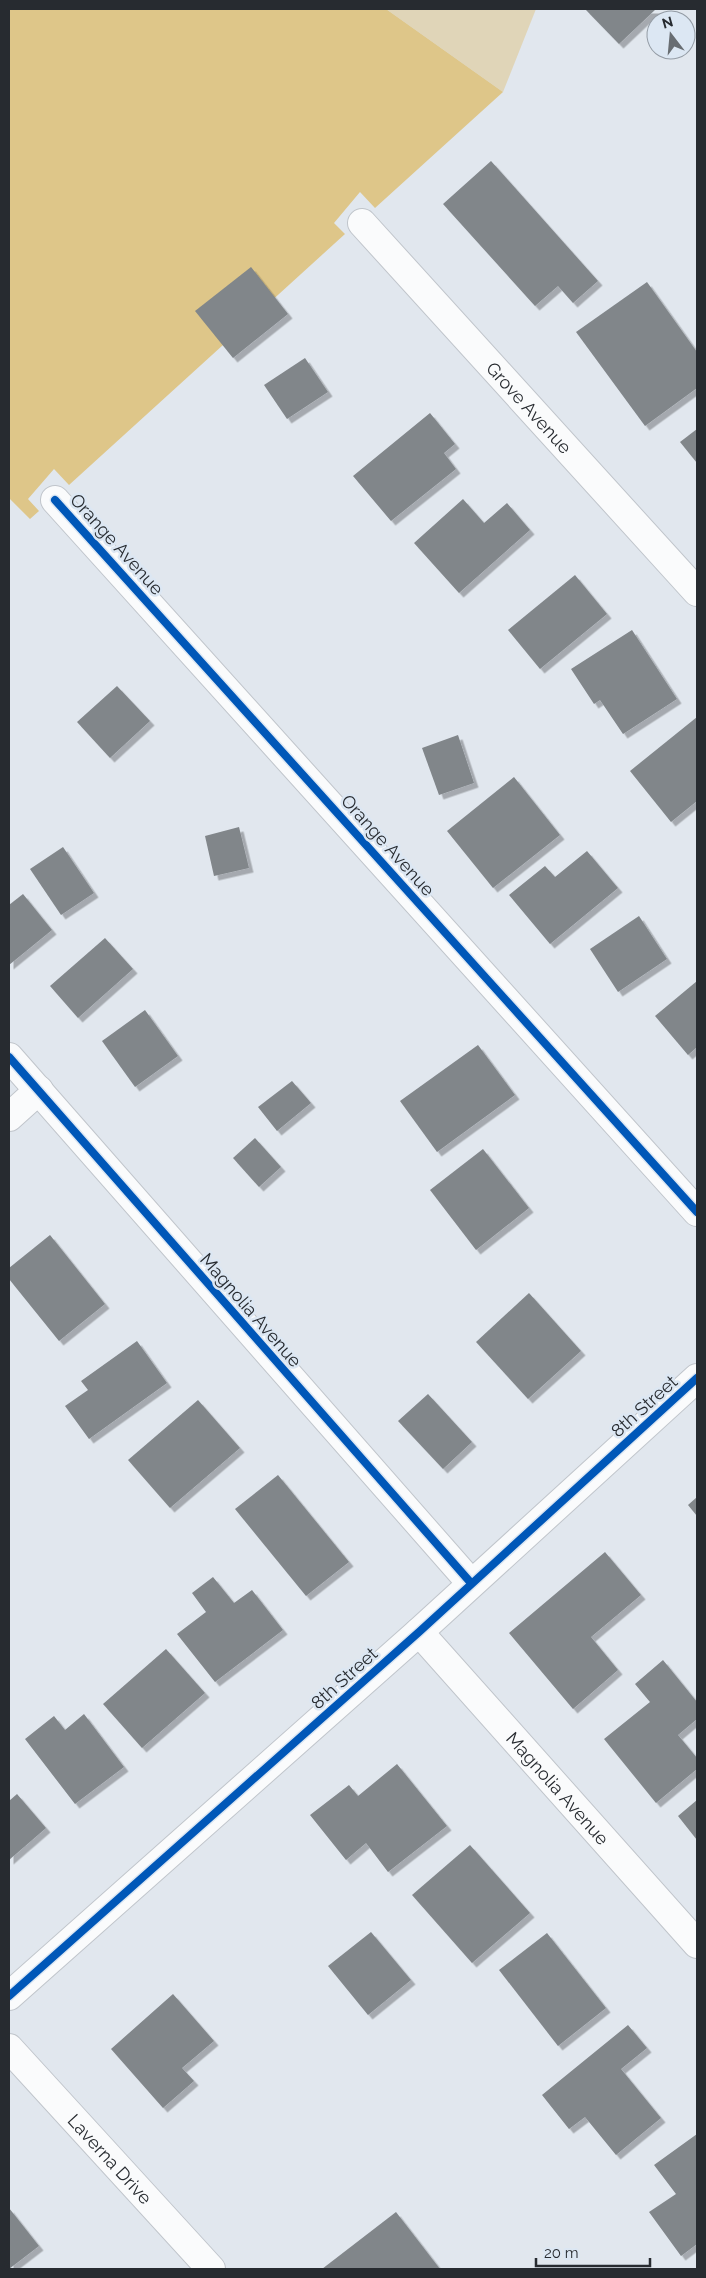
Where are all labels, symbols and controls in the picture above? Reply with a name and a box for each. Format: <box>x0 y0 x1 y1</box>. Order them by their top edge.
north arrow <box>646 10 696 60</box>
text: N <box>660 13 675 32</box>
street label: Grove Avenue <box>482 357 577 458</box>
street label: Orange Avenue <box>66 489 168 599</box>
street label: Orange Avenue <box>337 790 439 900</box>
street label: Magnolia Avenue <box>196 1249 306 1371</box>
street label: 8th Street <box>607 1371 681 1441</box>
street label: 8th Street <box>307 1643 381 1713</box>
street label: Magnolia Avenue <box>502 1727 614 1849</box>
street label: Laverna Drive <box>64 2110 157 2208</box>
scale bar <box>536 2236 650 2268</box>
text: 20 m <box>544 2244 579 2262</box>

